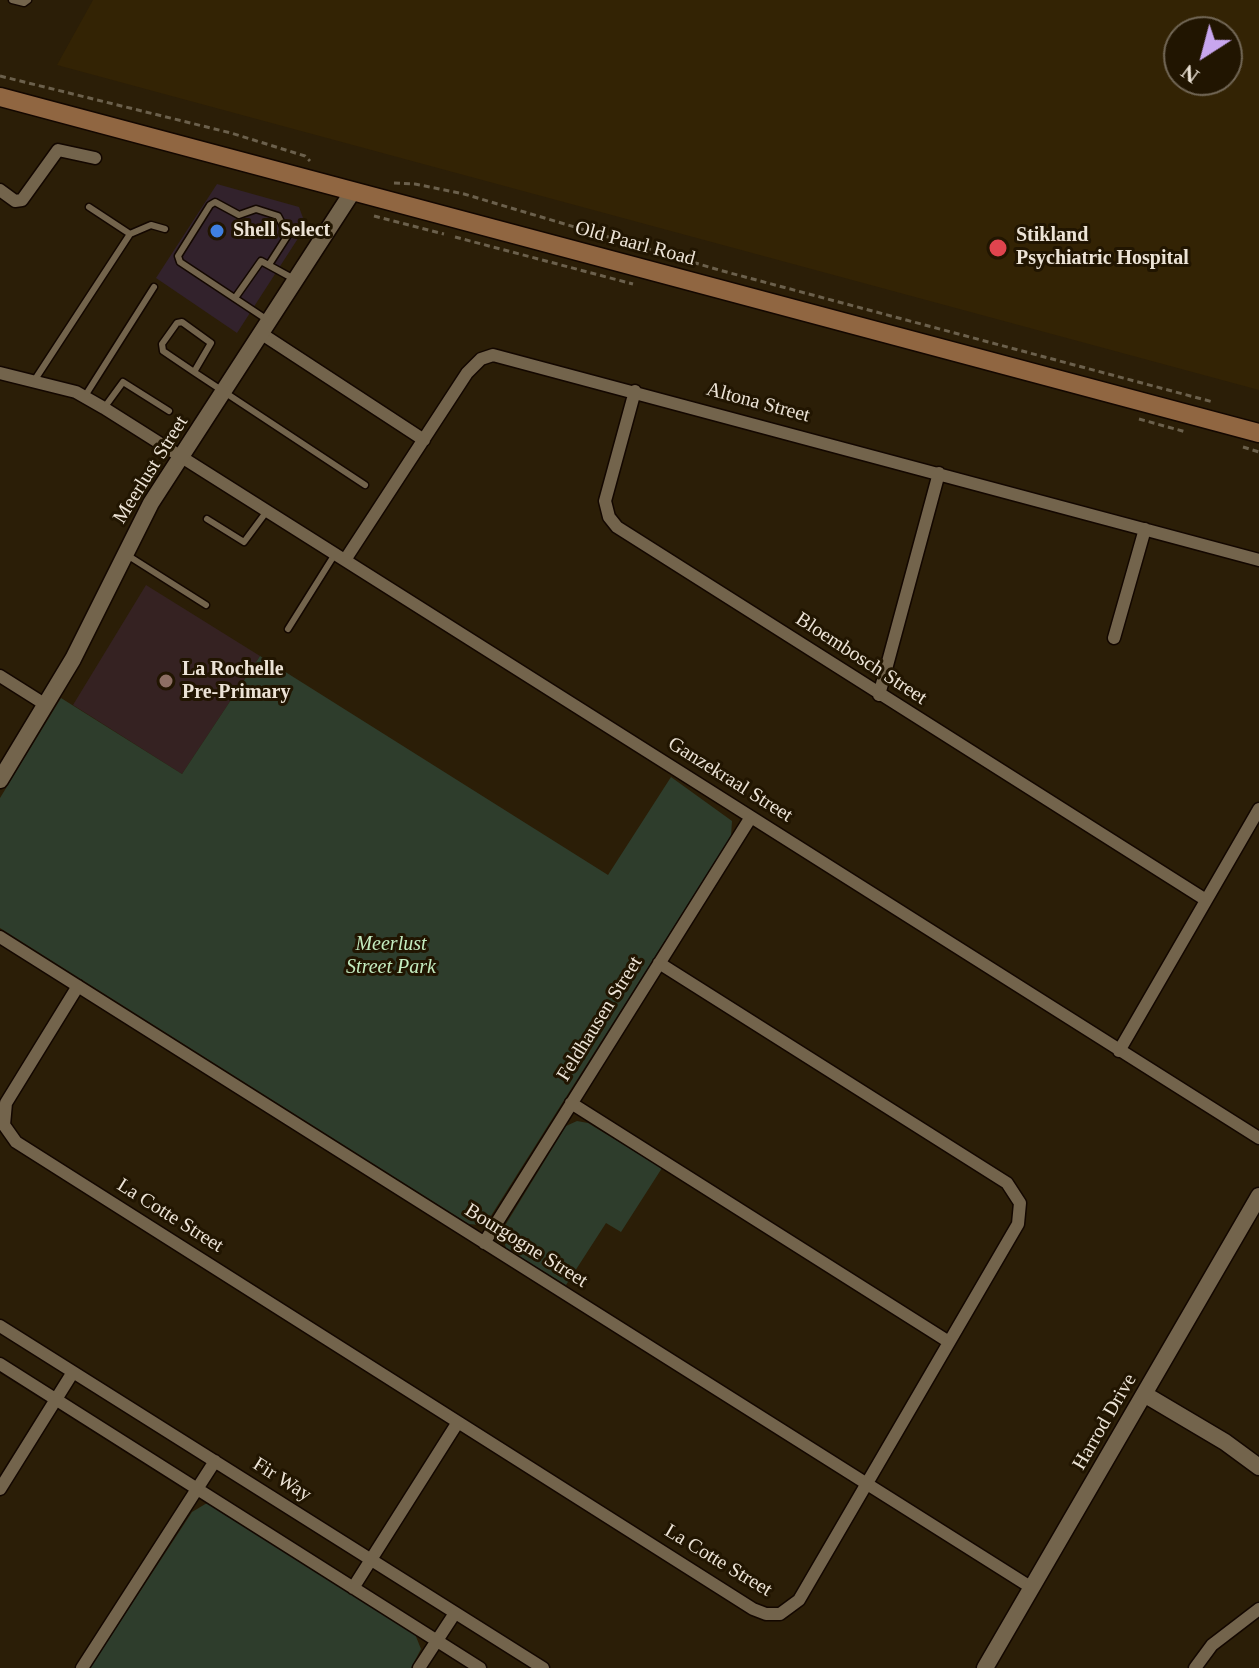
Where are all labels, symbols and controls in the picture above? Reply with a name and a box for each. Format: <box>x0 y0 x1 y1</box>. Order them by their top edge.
north arrow <box>1163 16 1243 96</box>
text: N <box>1176 59 1204 89</box>
street label: Old Paarl Road <box>572 216 698 272</box>
place label: Shell Select <box>233 219 330 243</box>
marker: Shell Select <box>208 222 226 240</box>
place label: Stikland Psychiatric Hospital <box>1016 224 1189 271</box>
marker: Stikland Psychiatric Hospital <box>987 237 1009 259</box>
street label: Altona Street <box>704 378 812 428</box>
street label: Meerlust Street <box>108 412 194 528</box>
street label: Bloembosch Street <box>791 608 931 710</box>
place label: La Rochelle Pre-Primary <box>182 658 290 705</box>
marker: La Rochelle Pre-Primary <box>157 672 175 690</box>
street label: Ganzekraal Street <box>663 732 797 828</box>
park label: Meerlust Street Park <box>346 933 436 980</box>
street label: Feldhausen Street <box>552 952 648 1086</box>
street label: La Cotte Street <box>112 1174 228 1258</box>
street label: Bourgogne Street <box>460 1199 592 1293</box>
street label: Harrod Drive <box>1068 1370 1142 1474</box>
street label: Fir Way <box>248 1453 316 1507</box>
street label: La Cotte Street <box>660 1520 776 1602</box>

